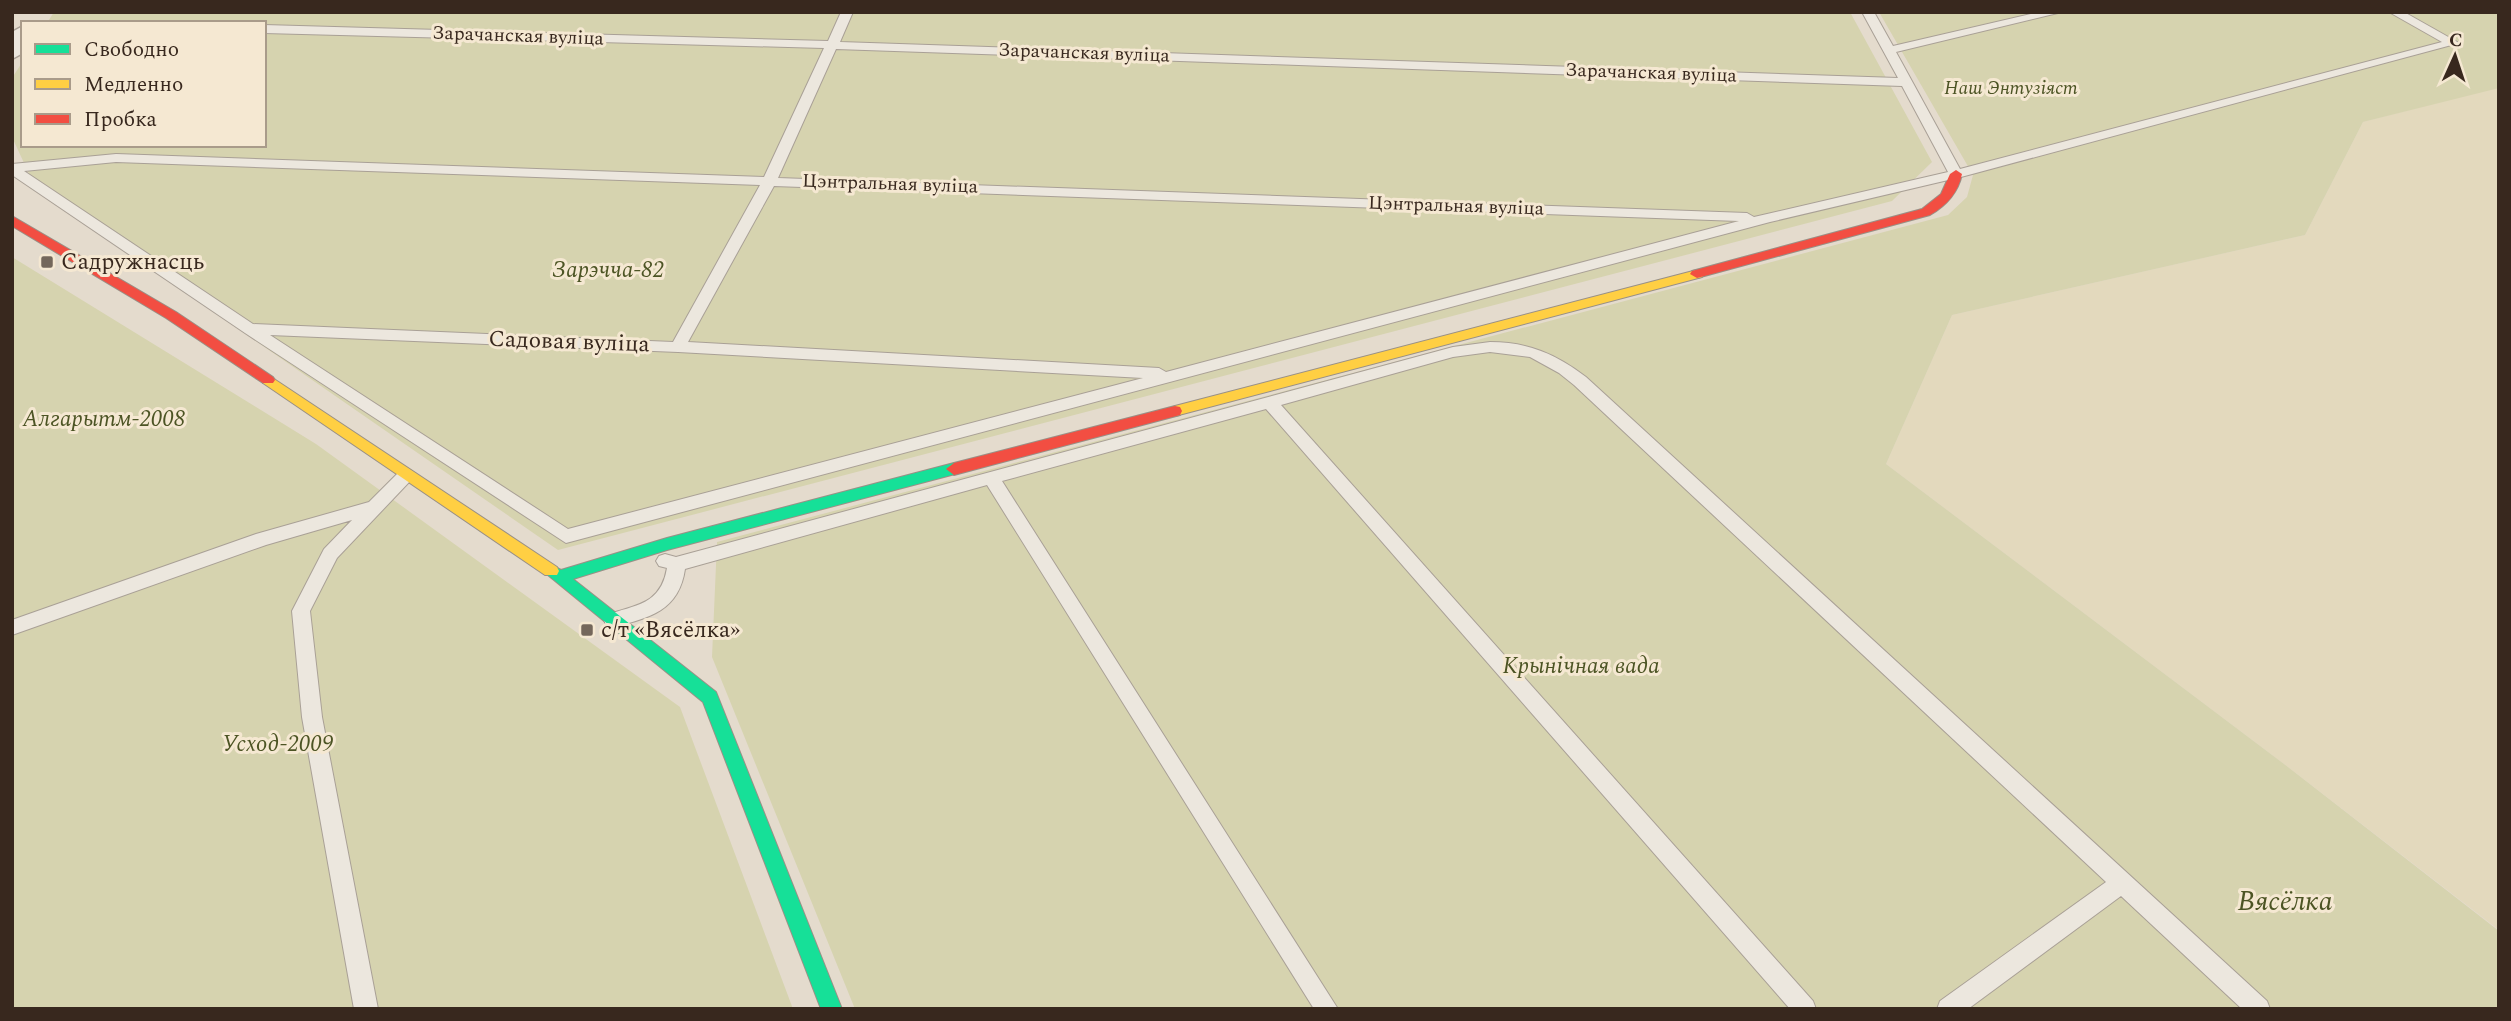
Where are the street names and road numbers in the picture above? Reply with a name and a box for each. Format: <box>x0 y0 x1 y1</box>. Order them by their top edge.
street label: Зарачанская вуліца <box>432 19 605 54</box>
street label: Зарачанская вуліца <box>998 36 1171 71</box>
street label: Зарачанская вуліца <box>1565 56 1738 91</box>
street label: Цэнтральная вуліца <box>802 166 979 202</box>
street label: Цэнтральная вуліца <box>1368 188 1545 224</box>
street label: Садовая вуліца <box>488 322 650 362</box>

